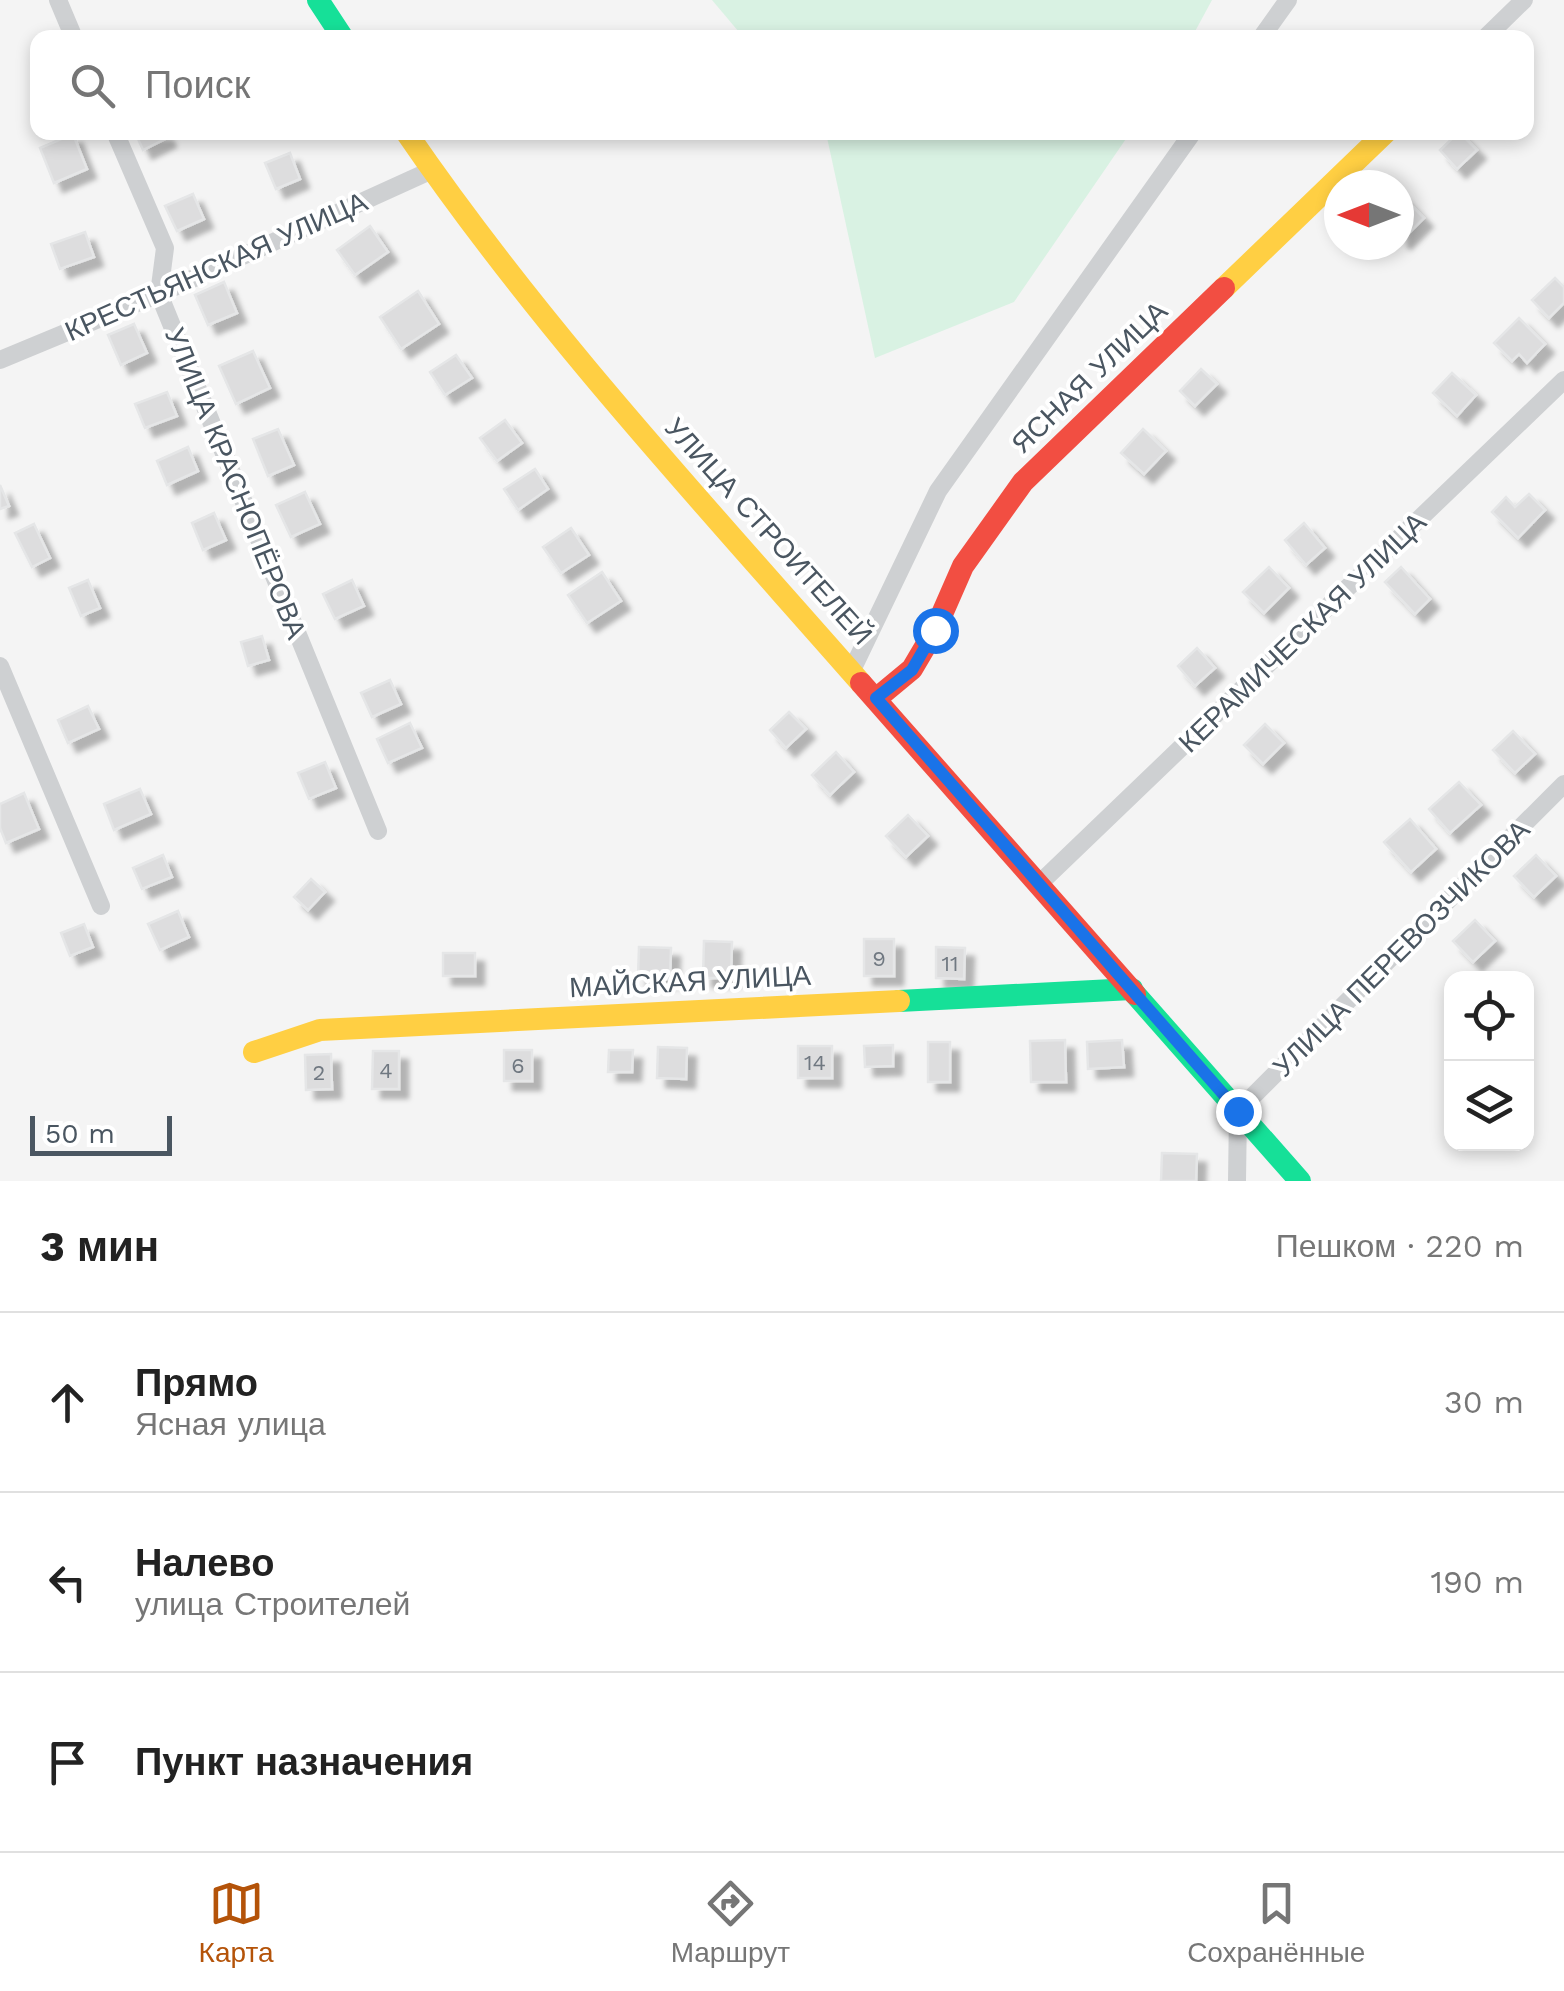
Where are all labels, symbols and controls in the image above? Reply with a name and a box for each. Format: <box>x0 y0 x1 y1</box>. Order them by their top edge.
search box <box>30 30 1534 140</box>
icon: search <box>65 58 120 113</box>
text: Поиск <box>145 63 250 107</box>
north arrow <box>1324 170 1414 260</box>
street label: КРЕСТЬЯНСКАЯ УЛИЦА <box>60 185 373 348</box>
street label: ЯСНАЯ УЛИЦА <box>1005 294 1174 460</box>
street label: УЛИЦА КРАСНОПЁРОВА <box>158 323 313 644</box>
street label: УЛИЦА СТРОИТЕЛЕЙ <box>658 411 879 651</box>
street label: КЕРАМИЧЕСКАЯ УЛИЦА <box>1172 505 1433 759</box>
route start <box>913 608 959 654</box>
street label: УЛИЦА ПЕРЕВОЗЧИКОВА <box>1266 813 1537 1084</box>
house number: 9 <box>872 946 886 971</box>
house number: 11 <box>941 951 959 976</box>
street label: МАЙСКАЯ УЛИЦА <box>568 959 812 1004</box>
map controls <box>1444 971 1534 1151</box>
button: locate <box>1444 971 1534 1061</box>
house number: 14 <box>804 1050 826 1075</box>
house number: 6 <box>511 1053 525 1078</box>
house number: 4 <box>379 1058 393 1083</box>
house number: 2 <box>313 1060 325 1085</box>
button: layers <box>1444 1061 1534 1151</box>
route end <box>1216 1089 1262 1135</box>
scale bar <box>30 1111 172 1156</box>
text: 50 m <box>45 1117 115 1150</box>
text: 3 мин <box>40 1222 159 1271</box>
text: Пешком · 220 m <box>1276 1227 1524 1265</box>
text: Прямо <box>135 1361 258 1405</box>
icon: ahead <box>40 1375 95 1430</box>
text: 30 m <box>1444 1383 1524 1421</box>
text: Ясная улица <box>135 1405 326 1443</box>
text: Налево <box>135 1541 274 1585</box>
icon: left <box>40 1555 95 1610</box>
text: 190 m <box>1430 1563 1524 1601</box>
text: улица Строителей <box>135 1585 411 1623</box>
icon: arrive <box>40 1735 95 1790</box>
text: Пункт назначения <box>135 1740 473 1784</box>
tab: Карта <box>199 1876 274 1969</box>
tab: Маршрут <box>671 1876 790 1969</box>
tab: Сохранённые <box>1187 1876 1365 1969</box>

